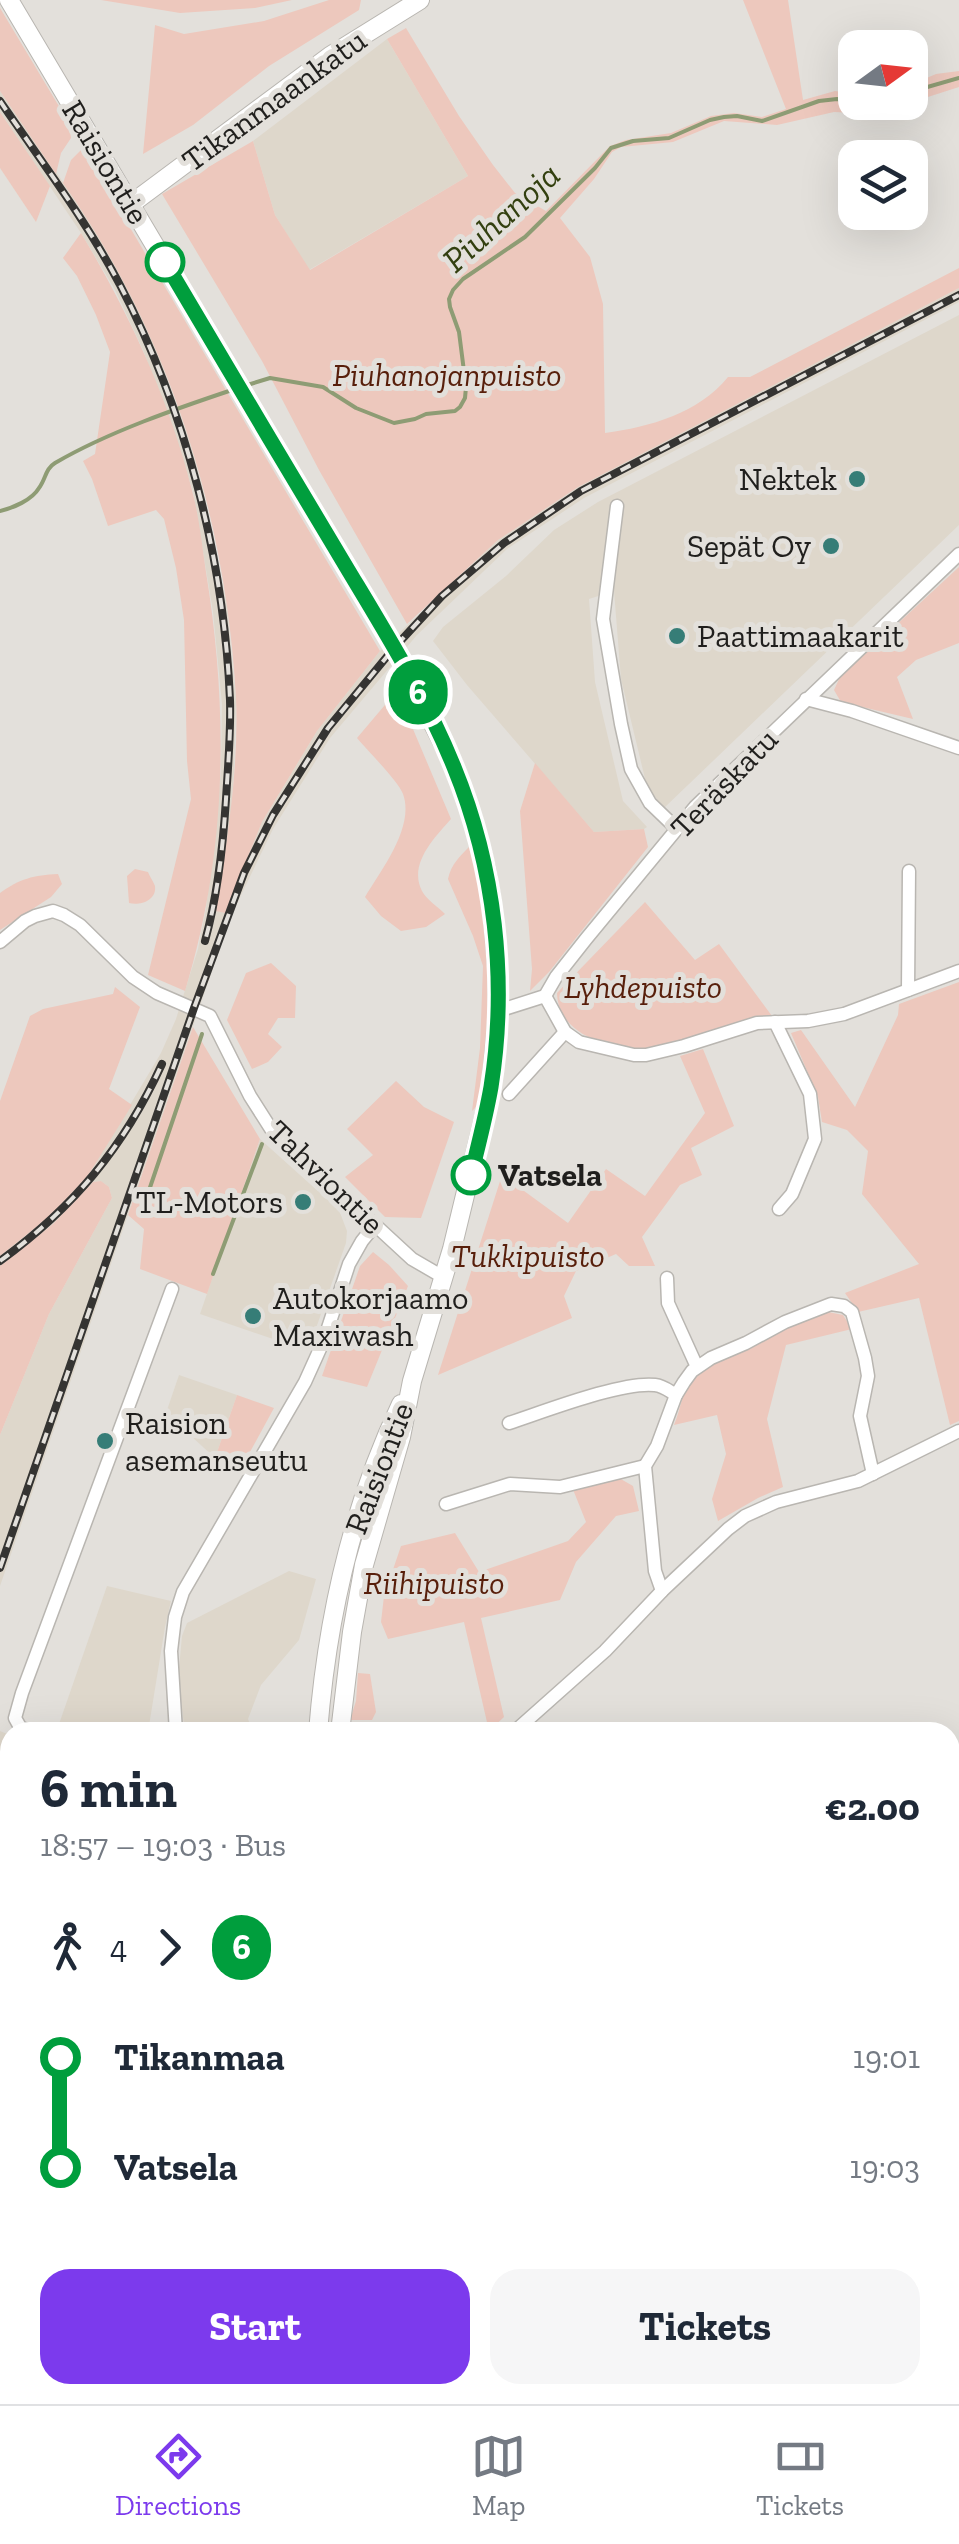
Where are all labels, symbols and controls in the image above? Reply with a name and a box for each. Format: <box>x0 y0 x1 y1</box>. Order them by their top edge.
street label: Tikanmaankatu <box>175 21 373 179</box>
north arrow <box>838 30 928 120</box>
map controls <box>838 30 928 230</box>
street label: Raisiontie <box>54 93 158 231</box>
button: layers <box>838 140 928 230</box>
water label: Piuhanoja <box>434 153 568 281</box>
unlabelled marker <box>146 243 184 281</box>
park label: Piuhanojanpuisto <box>332 356 562 394</box>
place label: Nektek <box>739 460 837 498</box>
marker: Nektek <box>846 468 868 490</box>
place label: Sepät Oy <box>687 527 812 565</box>
marker: Sepät Oy <box>820 535 842 557</box>
place label: Paattimaakarit <box>697 617 904 655</box>
marker: Paattimaakarit <box>666 625 688 647</box>
line badge: 6 <box>386 660 450 724</box>
text: 6 <box>409 671 427 713</box>
street label: Teräskatu <box>663 720 786 846</box>
park label: Lyhdepuisto <box>564 968 722 1006</box>
street label: Tahviontie <box>260 1112 392 1242</box>
marker: Vatsela <box>452 1156 490 1194</box>
place label: Vatsela <box>498 1156 602 1194</box>
place label: TL-Motors <box>136 1183 283 1221</box>
marker: TL-Motors <box>292 1191 314 1213</box>
park label: Tukkipuisto <box>451 1237 605 1275</box>
place label: Autokorjaamo Maxiwash <box>273 1279 468 1354</box>
marker: Autokorjaamo Maxiwash <box>242 1305 264 1327</box>
street label: Raisiontie <box>337 1397 421 1539</box>
place label: Raision asemanseutu <box>125 1404 308 1479</box>
marker: Raision asemanseutu <box>94 1430 116 1452</box>
park label: Riihipuisto <box>363 1564 505 1602</box>
text: 6 min <box>40 1755 177 1821</box>
text: €2.00 <box>825 1784 920 1830</box>
text: 18:57 – 19:03 · Bus <box>40 1826 286 1864</box>
icon: walk <box>40 1920 95 1975</box>
icon: forward <box>142 1920 197 1975</box>
text: 6 <box>232 1926 251 1968</box>
text: 4 <box>110 1928 127 1966</box>
text: Tikanmaa <box>114 2034 285 2080</box>
text: 19:01 <box>853 2038 920 2076</box>
text: Vatsela <box>114 2144 238 2190</box>
text: 19:03 <box>849 2148 920 2186</box>
button: Start <box>40 2269 470 2384</box>
button: Tickets <box>490 2269 920 2384</box>
tab: Directions <box>115 2429 241 2522</box>
tab: Map <box>471 2429 526 2522</box>
tab: Tickets <box>756 2429 844 2522</box>

